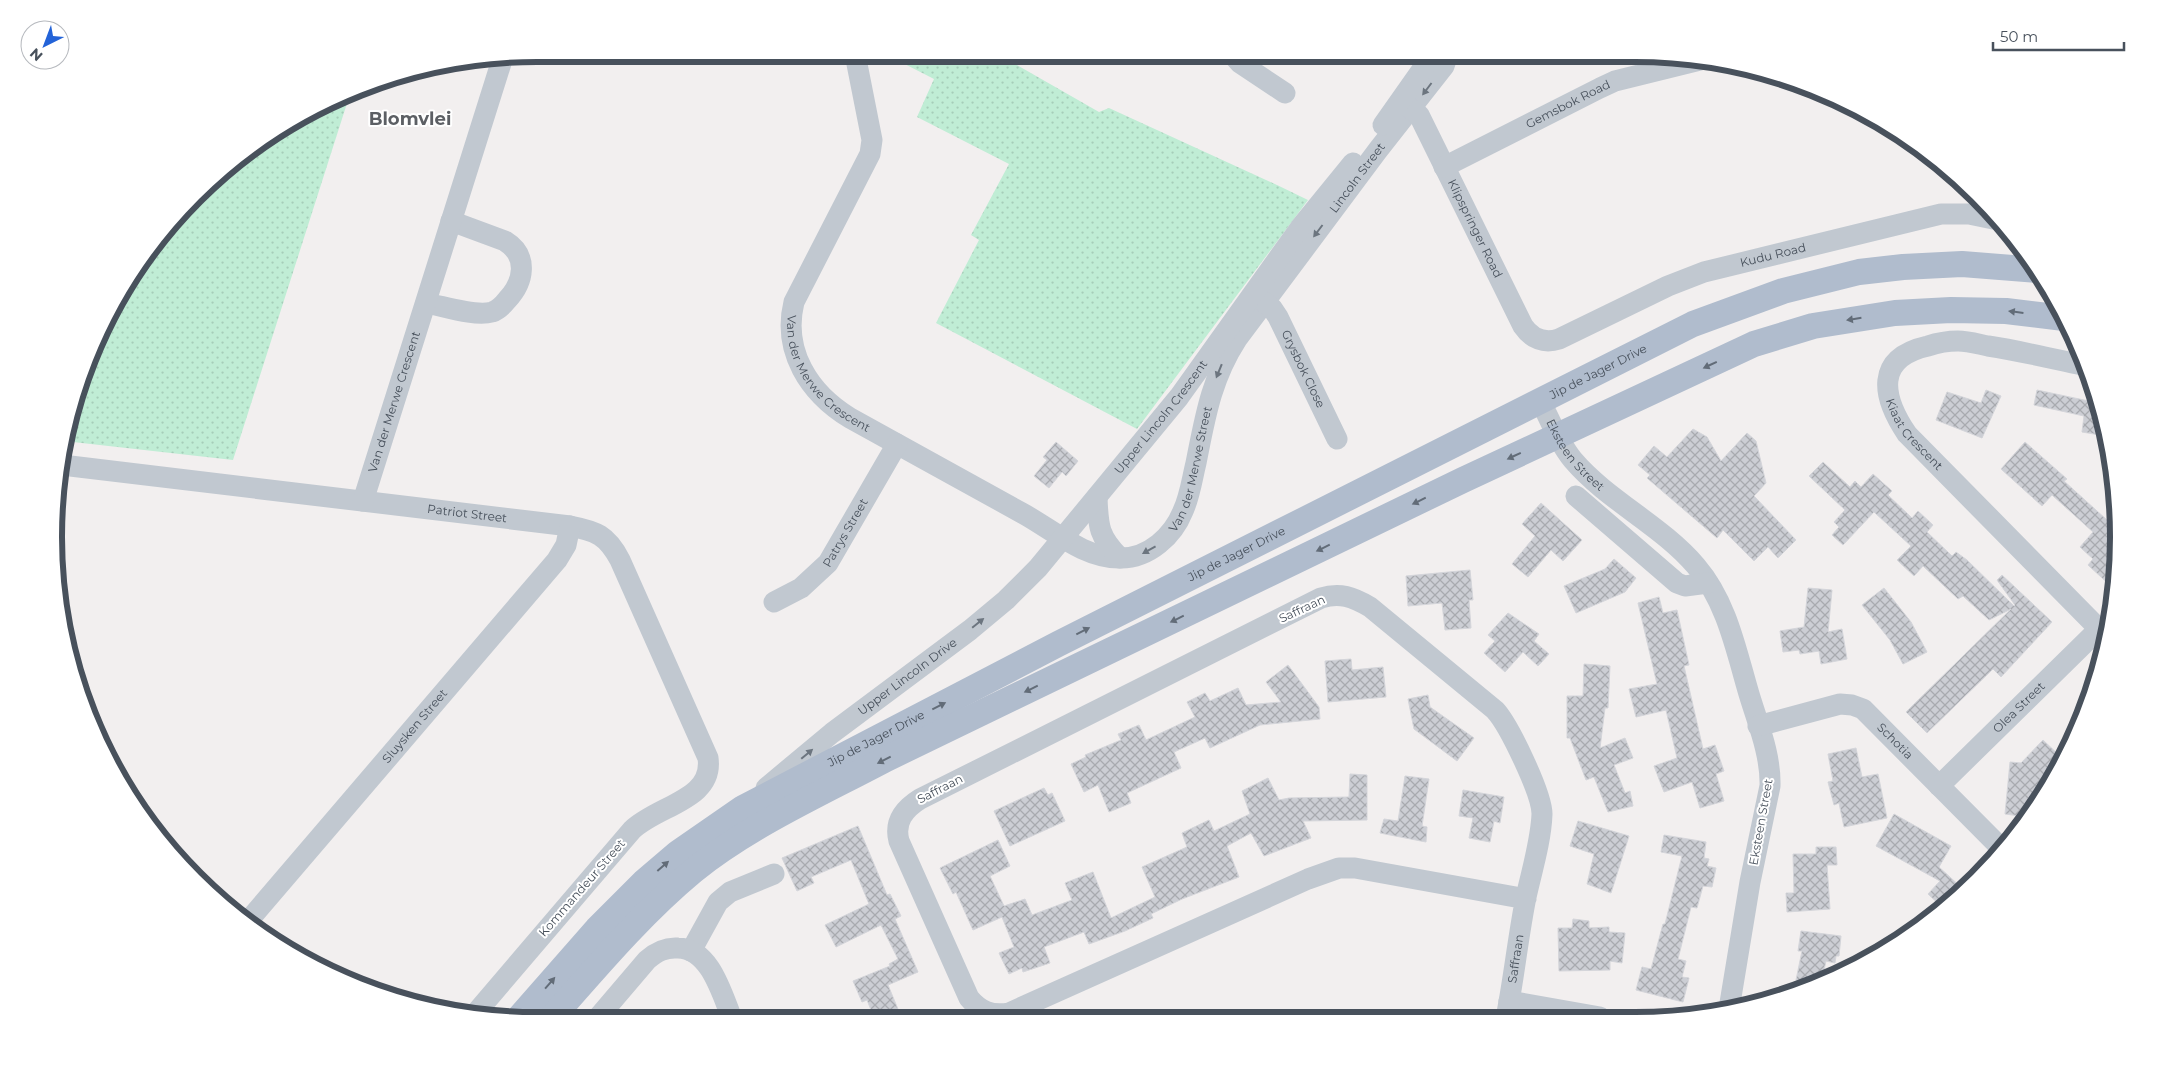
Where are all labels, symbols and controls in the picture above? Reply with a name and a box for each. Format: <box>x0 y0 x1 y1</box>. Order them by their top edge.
north arrow <box>20 20 70 70</box>
scale bar <box>1993 20 2124 52</box>
text: 50 m <box>2000 27 2038 46</box>
text: N <box>26 44 47 65</box>
street label: Gemsbok Road <box>1523 76 1612 131</box>
one-way arrow <box>1421 82 1432 95</box>
district label: Blomvlei <box>369 108 451 130</box>
street label: Lincoln Street <box>1326 139 1388 215</box>
street label: Klipspringer Road <box>1445 177 1506 280</box>
one-way arrow <box>1313 224 1324 237</box>
street label: Kudu Road <box>1738 239 1807 270</box>
one-way arrow <box>2008 308 2024 316</box>
street label: Van der Merwe Crescent <box>784 315 873 435</box>
one-way arrow <box>1846 316 1862 324</box>
street label: Grysbok Close <box>1278 327 1329 410</box>
street label: Van der Merwe Crescent <box>365 329 423 474</box>
street label: Jip de Jager Drive <box>1546 341 1649 403</box>
street label: Upper Lincoln Crescent <box>1111 357 1210 477</box>
one-way arrow <box>1703 361 1717 369</box>
one-way arrow <box>1214 364 1222 378</box>
street label: Kiaat Crescent <box>1883 396 1946 473</box>
street label: Van der Merwe Street <box>1165 404 1215 535</box>
street label: Eksteen Street <box>1543 416 1608 494</box>
one-way arrow <box>1507 452 1521 460</box>
street label: Patrys Street <box>819 496 871 570</box>
one-way arrow <box>1412 498 1426 506</box>
street label: Patriot Street <box>426 501 508 525</box>
street label: Jip de Jager Drive <box>1184 523 1287 585</box>
one-way arrow <box>1316 544 1331 552</box>
one-way arrow <box>1142 546 1156 554</box>
street label: Saffraan <box>1276 591 1327 626</box>
one-way arrow <box>1170 615 1184 623</box>
one-way arrow <box>971 618 984 629</box>
one-way arrow <box>1076 627 1091 635</box>
street label: Upper Lincoln Drive <box>855 635 960 718</box>
street label: Olea Street <box>1989 678 2048 736</box>
one-way arrow <box>1024 685 1038 693</box>
street label: Sluysken Street <box>379 686 450 766</box>
one-way arrow <box>932 702 946 710</box>
street label: Jip de Jager Drive <box>824 707 927 770</box>
street label: Schotia <box>1874 720 1916 762</box>
one-way arrow <box>800 748 813 759</box>
one-way arrow <box>877 756 891 764</box>
street label: Saffraan <box>914 771 965 806</box>
street label: Eksteen Street <box>1746 777 1776 866</box>
street label: Kommandeur Street <box>535 836 628 939</box>
one-way arrow <box>657 861 669 872</box>
street label: Saffraan <box>1504 933 1526 984</box>
one-way arrow <box>544 977 556 989</box>

